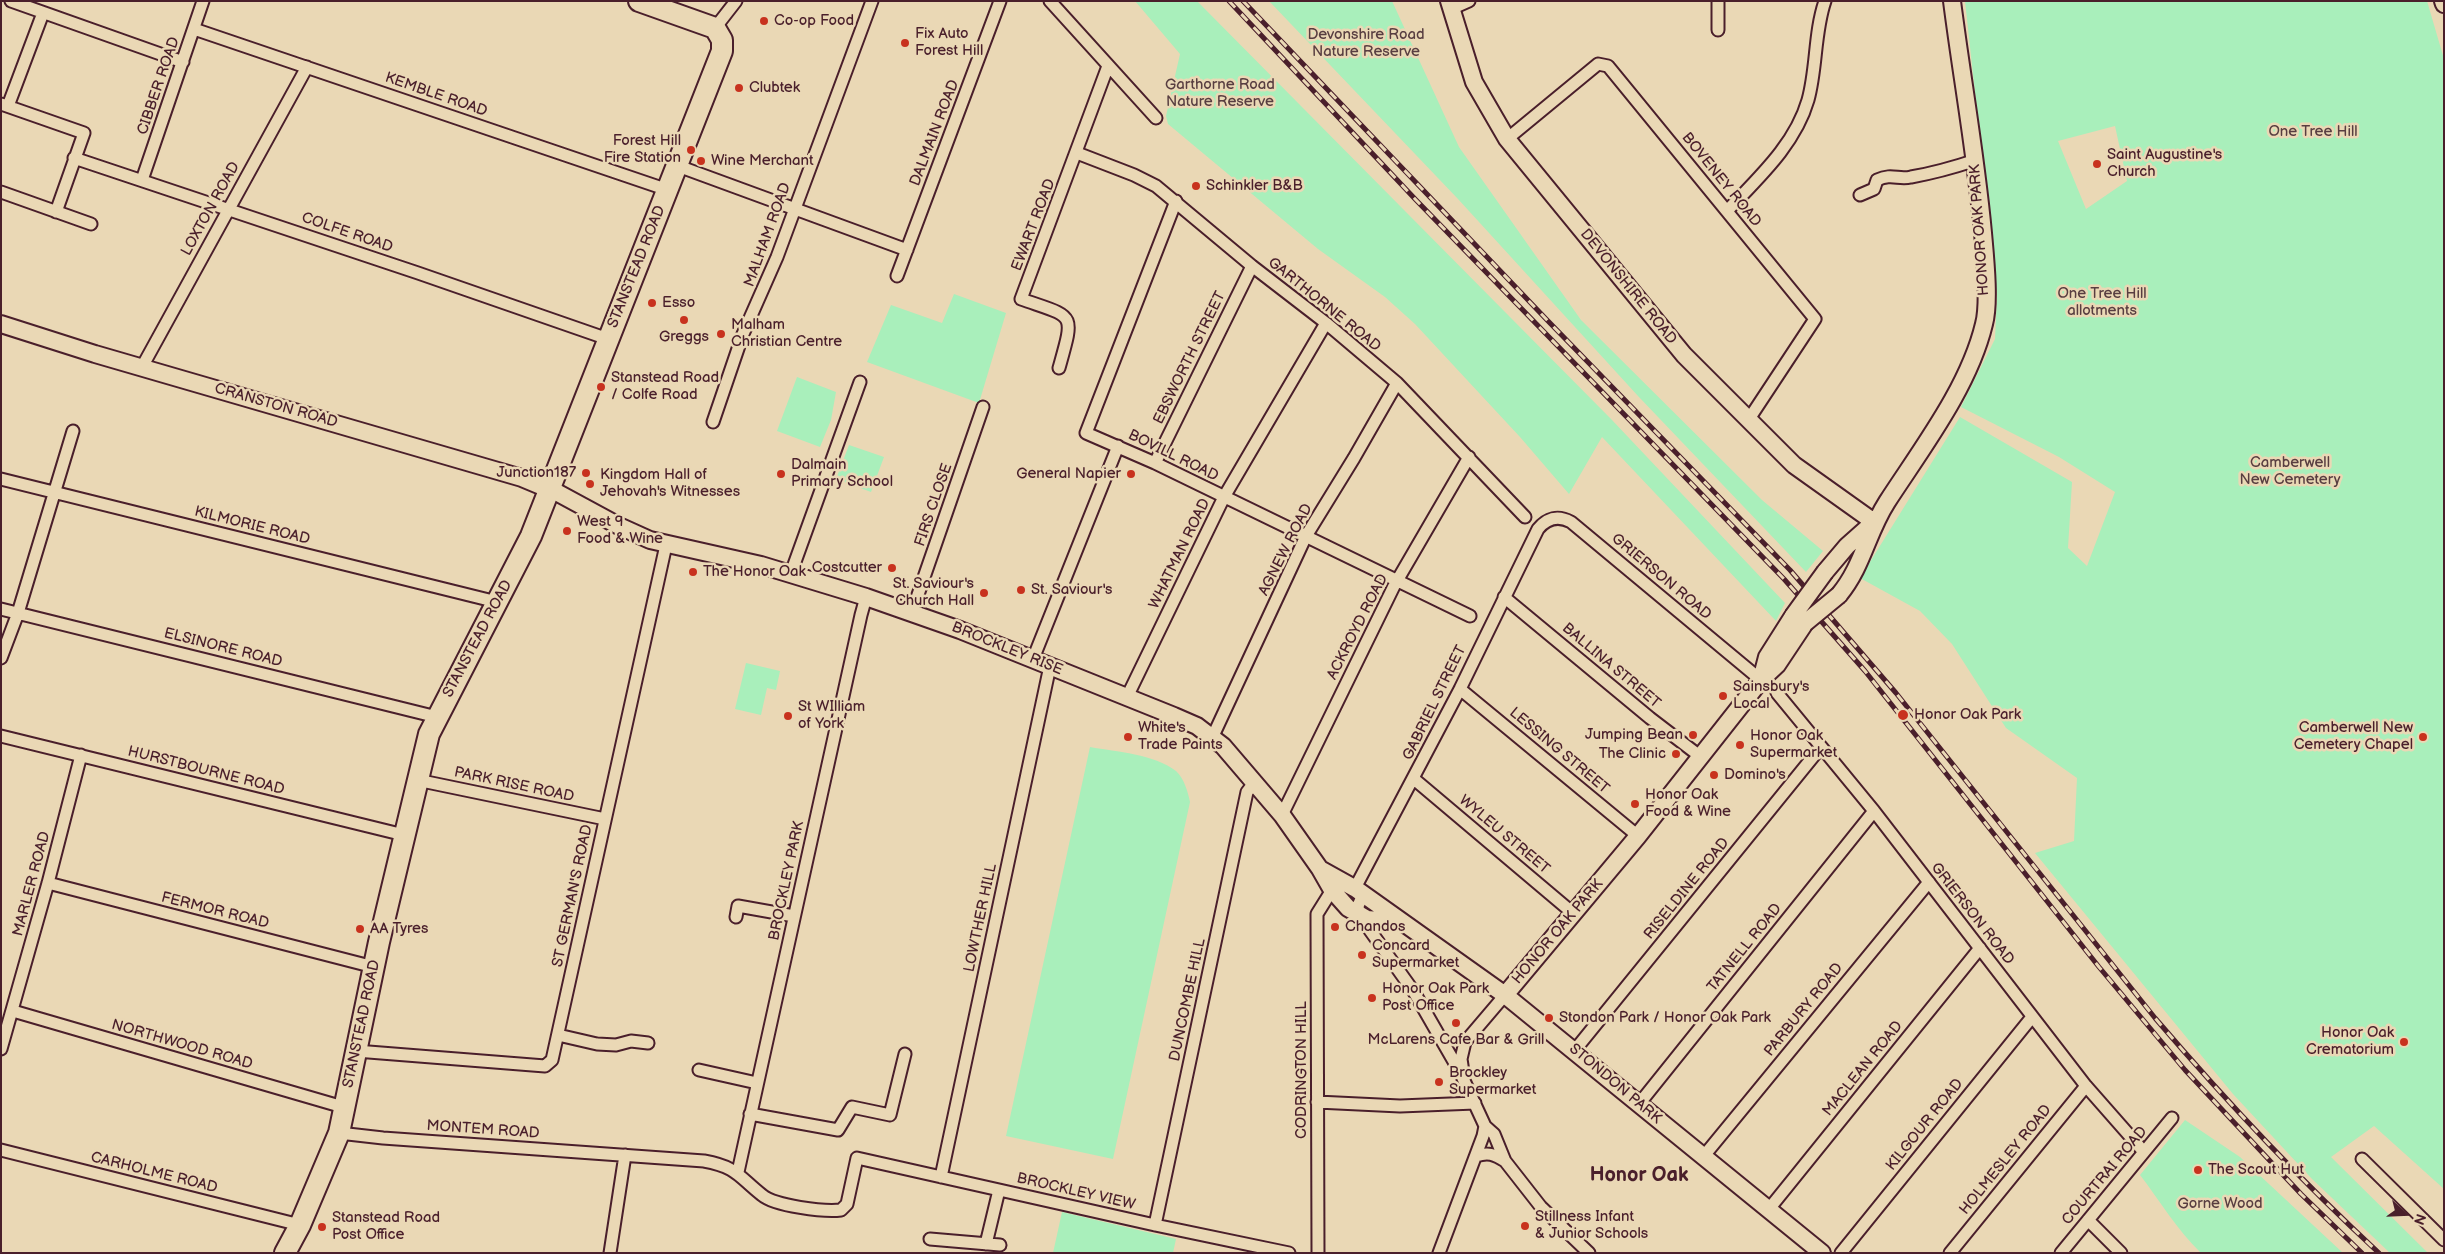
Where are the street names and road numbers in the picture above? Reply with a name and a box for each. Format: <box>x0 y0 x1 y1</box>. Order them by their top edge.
street label: CIBBER ROAD <box>134 35 184 137</box>
street label: KEMBLE ROAD <box>382 69 490 121</box>
street label: DALMAIN ROAD <box>907 77 963 189</box>
street label: BOVENEY ROAD <box>1677 129 1765 231</box>
street label: LOXTON ROAD <box>178 159 244 259</box>
street label: HONOR OAK PARK <box>1966 164 1994 296</box>
street label: EWART ROAD <box>1008 176 1060 274</box>
street label: MALHAM ROAD <box>741 180 795 290</box>
street label: STANSTEAD ROAD <box>604 203 670 331</box>
street label: COLFE ROAD <box>299 209 395 257</box>
street label: DEVONSHIRE ROAD <box>1576 226 1680 348</box>
street label: GARTHORNE ROAD <box>1264 254 1384 356</box>
street label: EBSWORTH STREET <box>1150 289 1230 427</box>
street label: CRANSTON ROAD <box>212 380 340 432</box>
street label: BOVILL ROAD <box>1125 426 1221 486</box>
street label: FIRS CLOSE <box>911 461 957 549</box>
street label: WHATMAN ROAD <box>1146 496 1214 612</box>
street label: AGNEW ROAD <box>1255 501 1317 599</box>
street label: KILMORIE ROAD <box>192 503 312 549</box>
street label: GRIERSON ROAD <box>1607 530 1715 624</box>
street label: ACKROYD ROAD <box>1324 571 1392 683</box>
street label: STANSTEAD ROAD <box>439 577 517 701</box>
street label: BROCKLEY RISE <box>949 619 1065 679</box>
street label: BALLINA STREET <box>1558 620 1664 712</box>
street label: ELSINORE ROAD <box>162 625 284 671</box>
street label: GABRIEL STREET <box>1399 643 1471 763</box>
street label: LESSING STREET <box>1505 704 1613 798</box>
street label: HURSTBOURNE ROAD <box>126 743 286 799</box>
street label: PARK RISE ROAD <box>452 764 576 806</box>
street label: WYLEU STREET <box>1455 792 1553 878</box>
street label: BROCKLEY PARK <box>766 820 808 942</box>
street label: ST GERMAN'S ROAD <box>549 823 597 969</box>
street label: MARLER ROAD <box>9 830 55 938</box>
street label: RISELDINE ROAD <box>1641 835 1733 943</box>
street label: GRIERSON ROAD <box>1927 859 2017 969</box>
street label: LOWTHER HILL <box>961 862 1001 974</box>
street label: HONOR OAK PARK <box>1509 876 1607 988</box>
street label: FERMOR ROAD <box>159 889 271 933</box>
street label: TATNELL ROAD <box>1704 900 1786 996</box>
street label: DUNCOMBE HILL <box>1166 937 1210 1063</box>
street label: STANSTEAD ROAD <box>340 958 384 1090</box>
street label: PARBURY ROAD <box>1761 960 1847 1060</box>
street label: CODRINGTON HILL <box>1293 1001 1311 1139</box>
street label: NORTHWOOD ROAD <box>109 1016 255 1074</box>
street label: MACLEAN ROAD <box>1819 1018 1907 1120</box>
street label: STONDON PARK <box>1565 1040 1665 1128</box>
street label: KILGOUR ROAD <box>1883 1076 1967 1174</box>
street label: HOLMESLEY ROAD <box>1956 1101 2056 1219</box>
street label: MONTEM ROAD <box>426 1117 540 1143</box>
street label: COURTRAI ROAD <box>2059 1123 2151 1229</box>
street label: CARHOLME ROAD <box>89 1149 219 1197</box>
street label: BROCKLEY VIEW <box>1015 1170 1137 1214</box>

